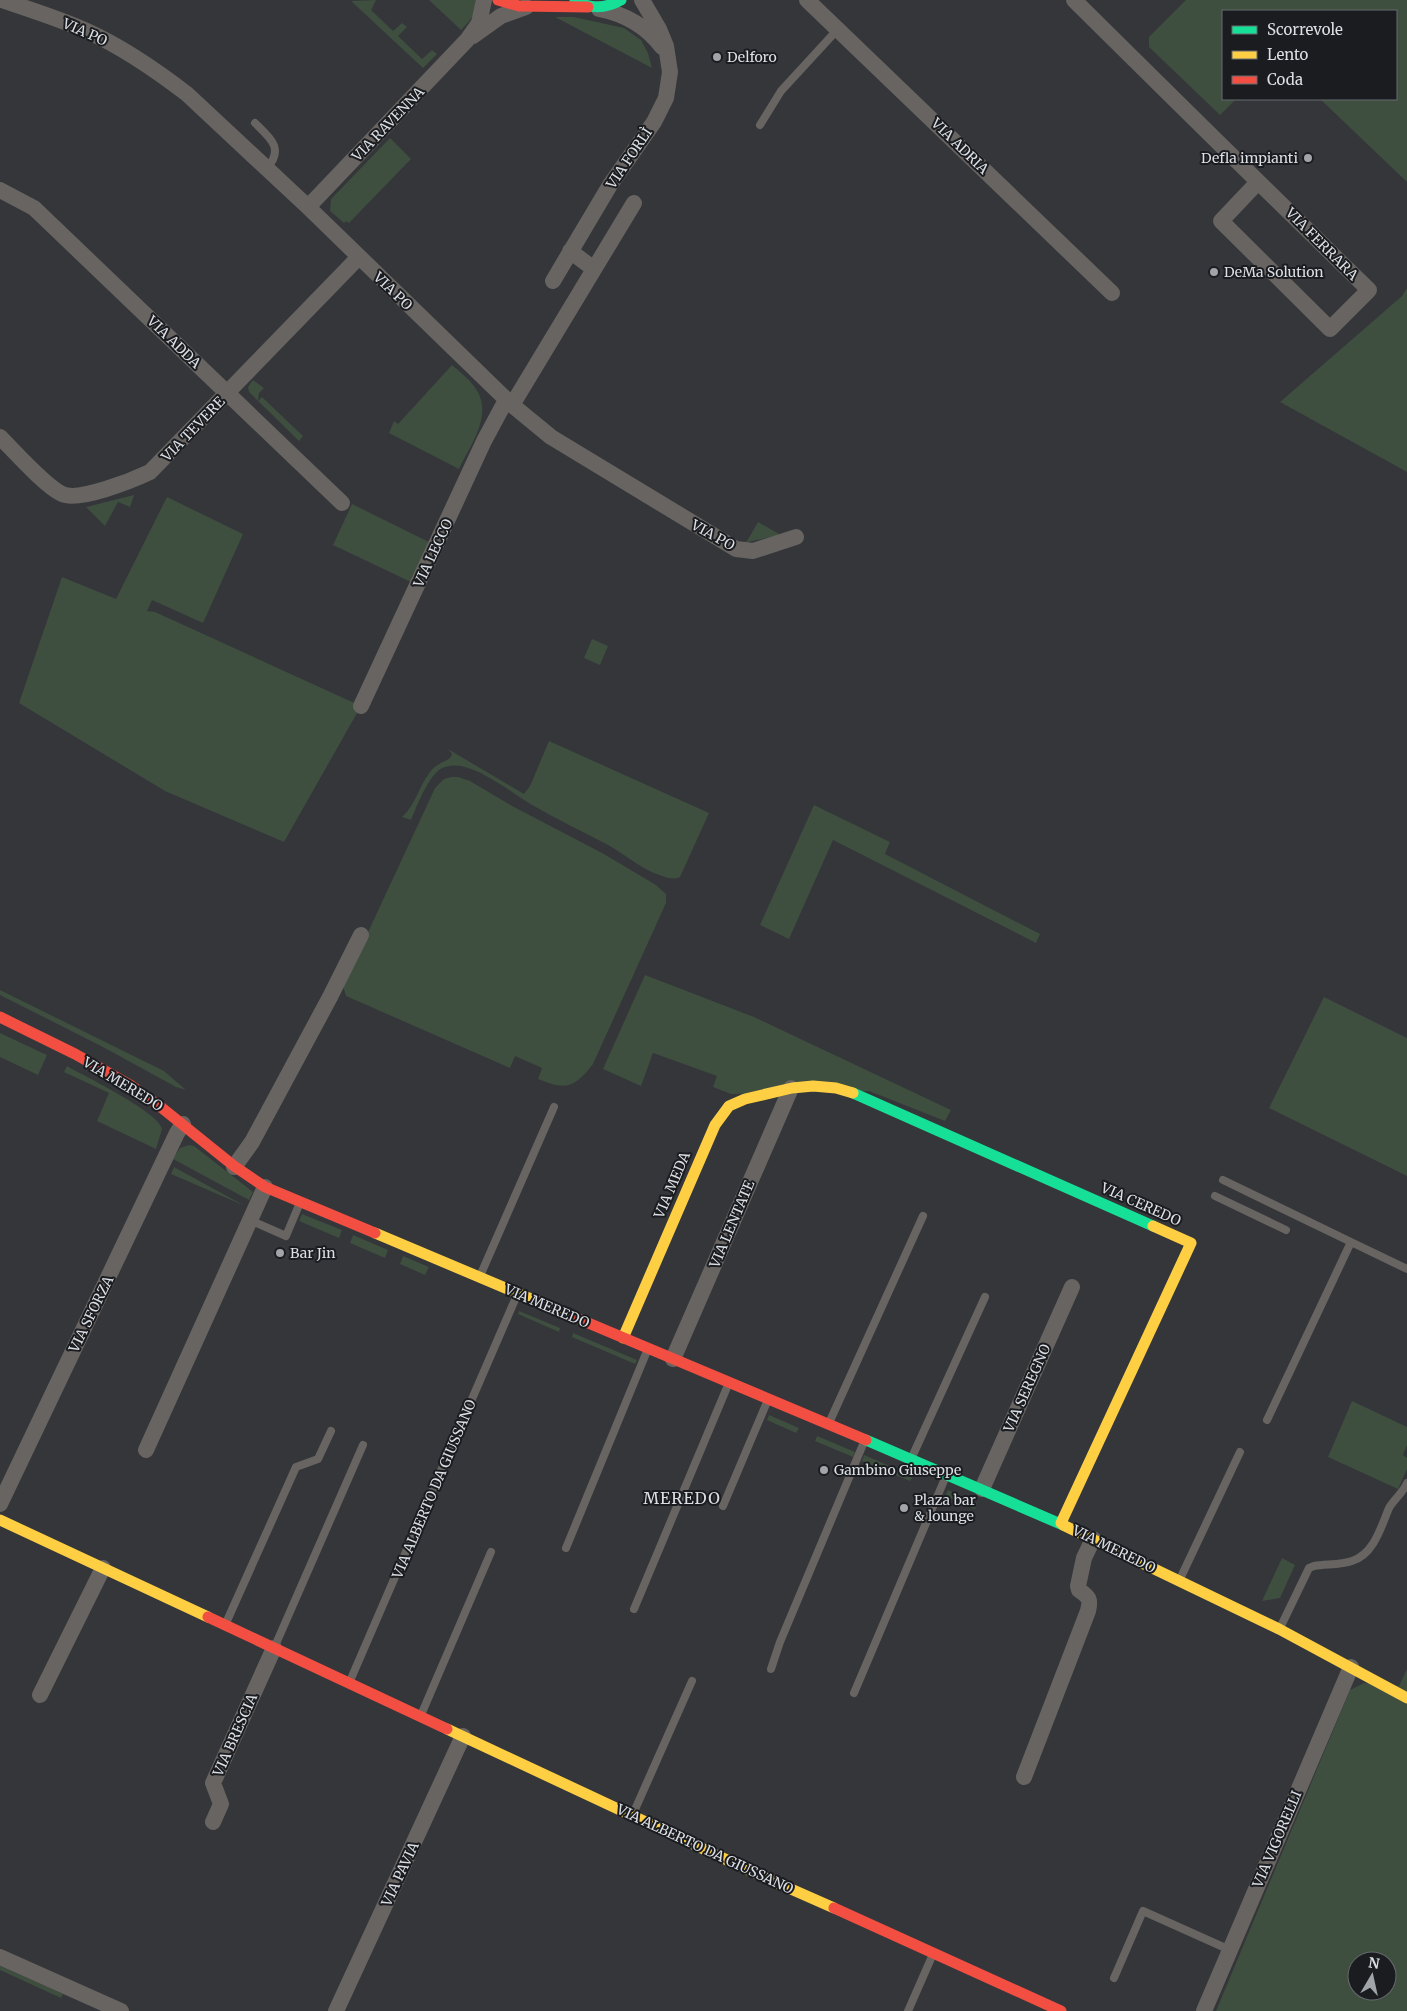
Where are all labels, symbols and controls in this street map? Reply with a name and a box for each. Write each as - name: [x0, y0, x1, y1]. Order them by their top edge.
- legend: [1222, 10, 1397, 100]
- street label: VIA PO: [59, 14, 110, 50]
- text: Scorrevole: [1267, 20, 1343, 39]
- text: Lento: [1267, 45, 1309, 64]
- place label: Delforo: [727, 48, 777, 66]
- marker: Delforo: [711, 51, 723, 63]
- text: Coda: [1267, 70, 1303, 89]
- street label: VIA RAVENNA: [347, 83, 428, 166]
- street label: VIA ADRIA: [927, 114, 993, 178]
- street label: VIA FORLÌ: [601, 124, 656, 193]
- place label: Defla impianti: [1201, 149, 1298, 167]
- marker: Defla impianti: [1302, 152, 1314, 164]
- street label: VIA FERRARA: [1281, 203, 1362, 284]
- place label: DeMa Solution: [1224, 263, 1324, 281]
- marker: DeMa Solution: [1208, 266, 1220, 278]
- street label: VIA PO: [369, 267, 416, 314]
- street label: VIA ADDA: [143, 311, 205, 372]
- street label: VIA TEVERE: [157, 393, 229, 466]
- street label: VIA PO: [687, 515, 738, 554]
- street label: VIA LECCO: [409, 516, 457, 591]
- street label: VIA MEREDO: [79, 1052, 166, 1115]
- street label: VIA MEDA: [650, 1149, 694, 1222]
- street label: VIA LENTATE: [705, 1177, 759, 1271]
- street label: VIA CEREDO: [1097, 1178, 1184, 1230]
- place label: Bar Jin: [290, 1244, 336, 1262]
- marker: Bar Jin: [274, 1247, 286, 1259]
- street label: VIA SFORZA: [64, 1273, 117, 1356]
- street label: VIA MEREDO: [501, 1280, 592, 1332]
- street label: VIA SEREGNO: [999, 1341, 1054, 1436]
- street label: VIA ALBERTO DA GIUSSANO: [388, 1397, 480, 1582]
- place label: Gambino Giuseppe: [834, 1461, 961, 1479]
- marker: Gambino Giuseppe: [818, 1464, 830, 1476]
- district label: MEREDO: [643, 1488, 721, 1508]
- place label: Plaza bar & lounge: [914, 1491, 976, 1525]
- marker: Plaza bar & lounge: [898, 1502, 910, 1514]
- street label: VIA MEREDO: [1068, 1521, 1159, 1577]
- street label: VIA BRESCIA: [208, 1691, 261, 1780]
- street label: VIA VIGORELLI: [1248, 1788, 1306, 1891]
- street label: VIA ALBERTO DA GIUSSANO: [613, 1800, 796, 1898]
- street label: VIA PAVIA: [377, 1839, 423, 1910]
- north arrow: [1347, 1951, 1397, 2001]
- text: N: [1367, 1953, 1381, 1973]

